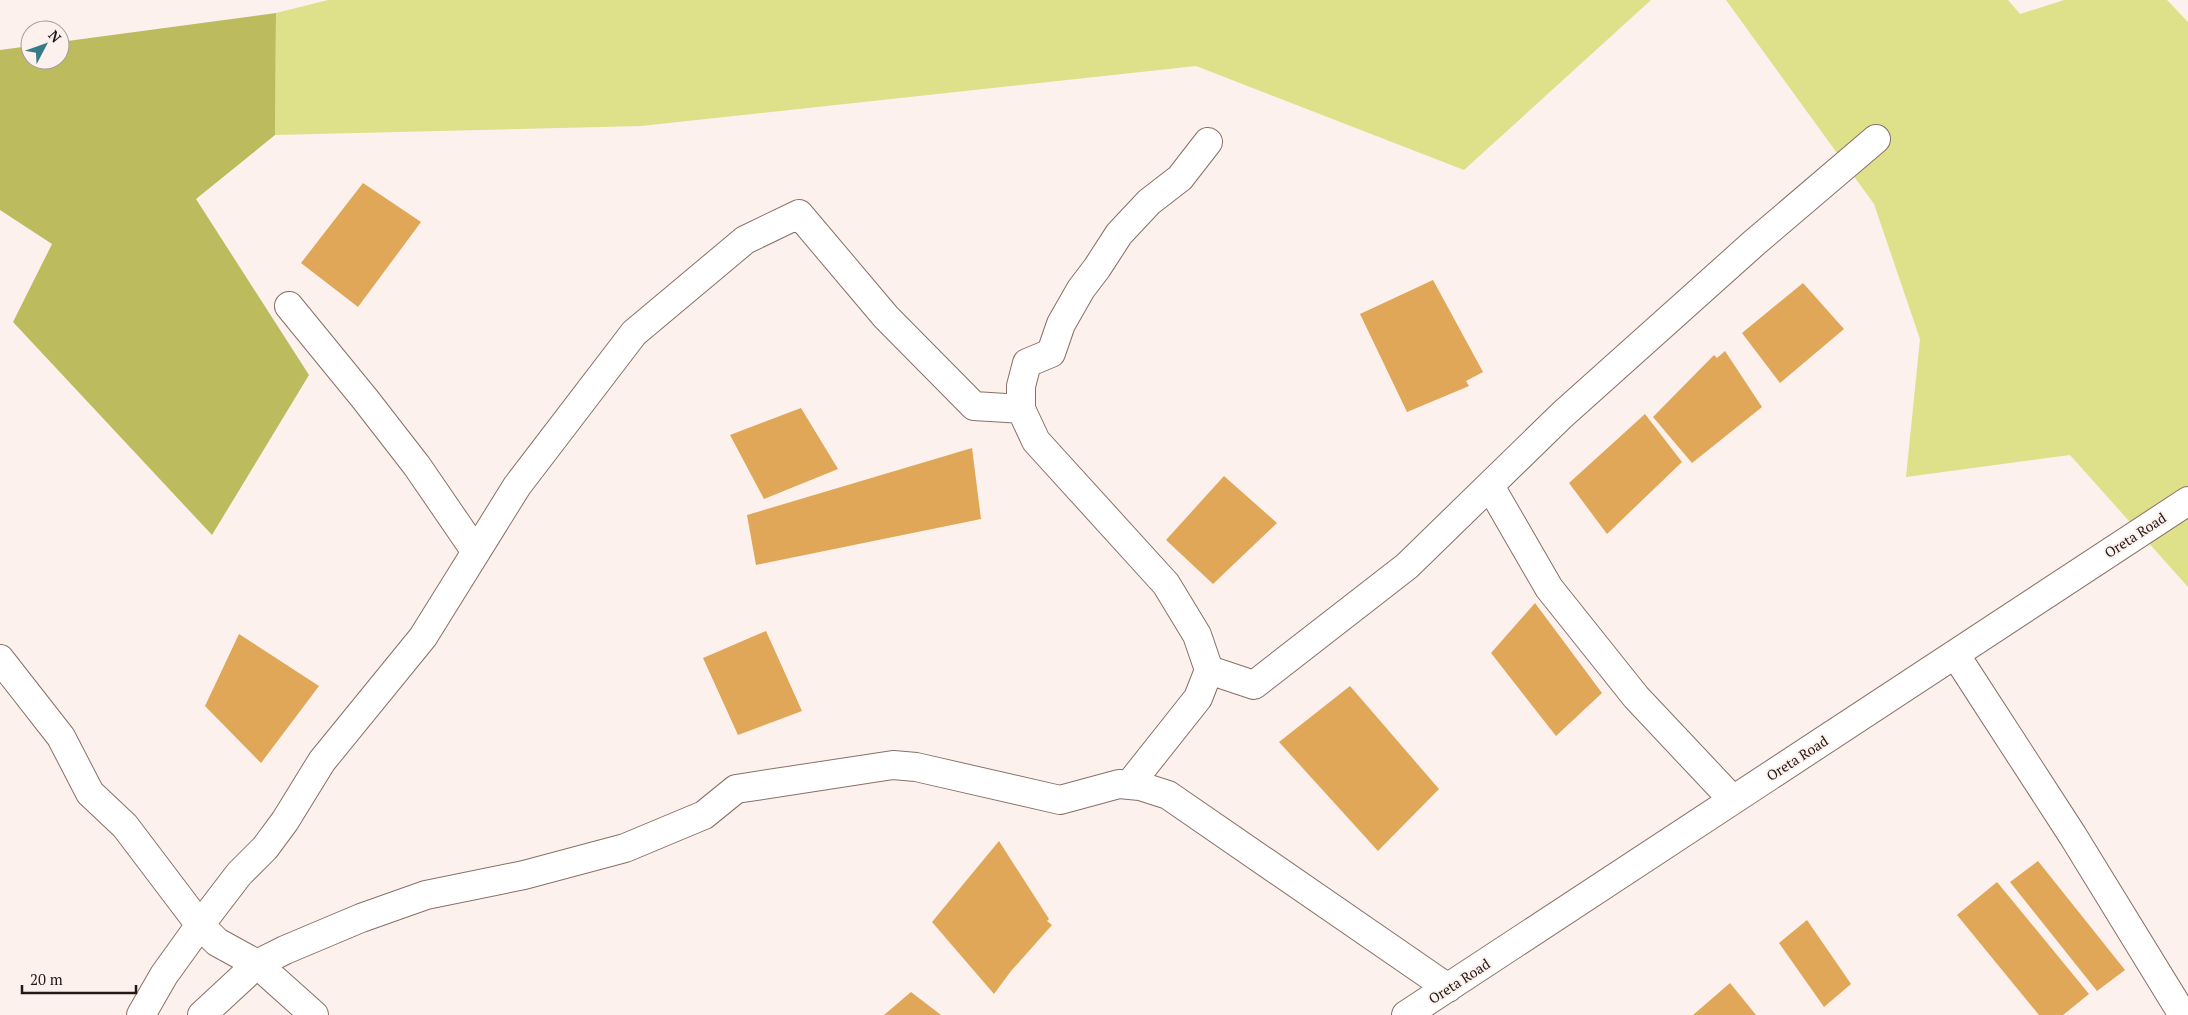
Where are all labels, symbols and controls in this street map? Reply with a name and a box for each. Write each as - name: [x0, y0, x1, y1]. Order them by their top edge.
- north arrow: [20, 20, 70, 70]
- text: N: [45, 26, 66, 47]
- street label: Oreta Road: [2101, 508, 2170, 562]
- street label: Oreta Road: [1763, 731, 1832, 785]
- street label: Oreta Road: [1425, 954, 1494, 1008]
- scale bar: [22, 962, 136, 994]
- text: 20 m: [30, 969, 63, 989]

